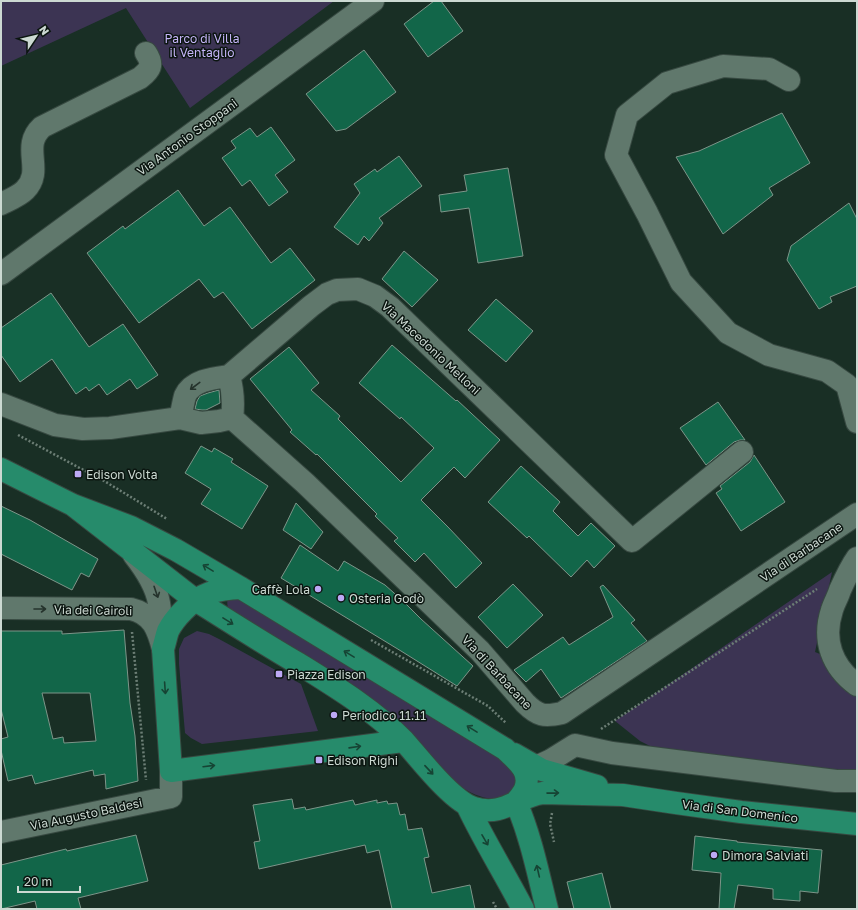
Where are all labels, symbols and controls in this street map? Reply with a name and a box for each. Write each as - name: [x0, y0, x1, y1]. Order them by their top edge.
- north arrow: [16, 16, 56, 56]
- text: N: [37, 23, 52, 37]
- park label: Parco di Villa il Ventaglio: [164, 31, 240, 60]
- street label: Via Antonio Stoppani: [134, 95, 240, 179]
- street label: Via Macedonio Melloni: [378, 298, 484, 398]
- one-way arrow: [190, 382, 201, 390]
- place label: Edison Volta: [86, 467, 157, 482]
- marker: Edison Volta: [73, 469, 83, 479]
- street label: Via di Barbacane: [757, 519, 845, 585]
- one-way arrow: [202, 564, 214, 572]
- place label: Caffè Lola: [252, 582, 310, 597]
- marker: Caffè Lola: [313, 584, 323, 594]
- one-way arrow: [153, 586, 160, 599]
- place label: Osteria Godò: [349, 591, 424, 606]
- marker: Osteria Godò: [336, 593, 346, 603]
- street label: Via dei Cairoli: [54, 602, 132, 618]
- one-way arrow: [33, 605, 46, 613]
- one-way arrow: [222, 617, 234, 625]
- street label: Via di Barbacane: [459, 632, 535, 712]
- one-way arrow: [344, 650, 355, 658]
- place label: Piazza Edison: [287, 667, 366, 682]
- marker: Piazza Edison: [274, 669, 284, 679]
- one-way arrow: [162, 681, 169, 694]
- place label: Periodico 11.11: [342, 708, 426, 723]
- marker: Periodico 11.11: [329, 710, 339, 720]
- one-way arrow: [466, 724, 478, 732]
- one-way arrow: [349, 743, 362, 751]
- place label: Edison Righi: [327, 753, 398, 768]
- marker: Edison Righi: [314, 755, 324, 765]
- one-way arrow: [202, 762, 215, 770]
- one-way arrow: [424, 764, 433, 774]
- one-way arrow: [546, 789, 559, 797]
- street label: Via Augusto Baldesi: [28, 795, 144, 833]
- street label: Via di San Domenico: [681, 796, 799, 826]
- one-way arrow: [481, 834, 489, 846]
- place label: Dimora Salviati: [722, 848, 808, 863]
- marker: Dimora Salviati: [709, 850, 719, 860]
- one-way arrow: [533, 865, 541, 878]
- scale bar: [18, 868, 80, 894]
- text: 20 m: [24, 874, 52, 889]

